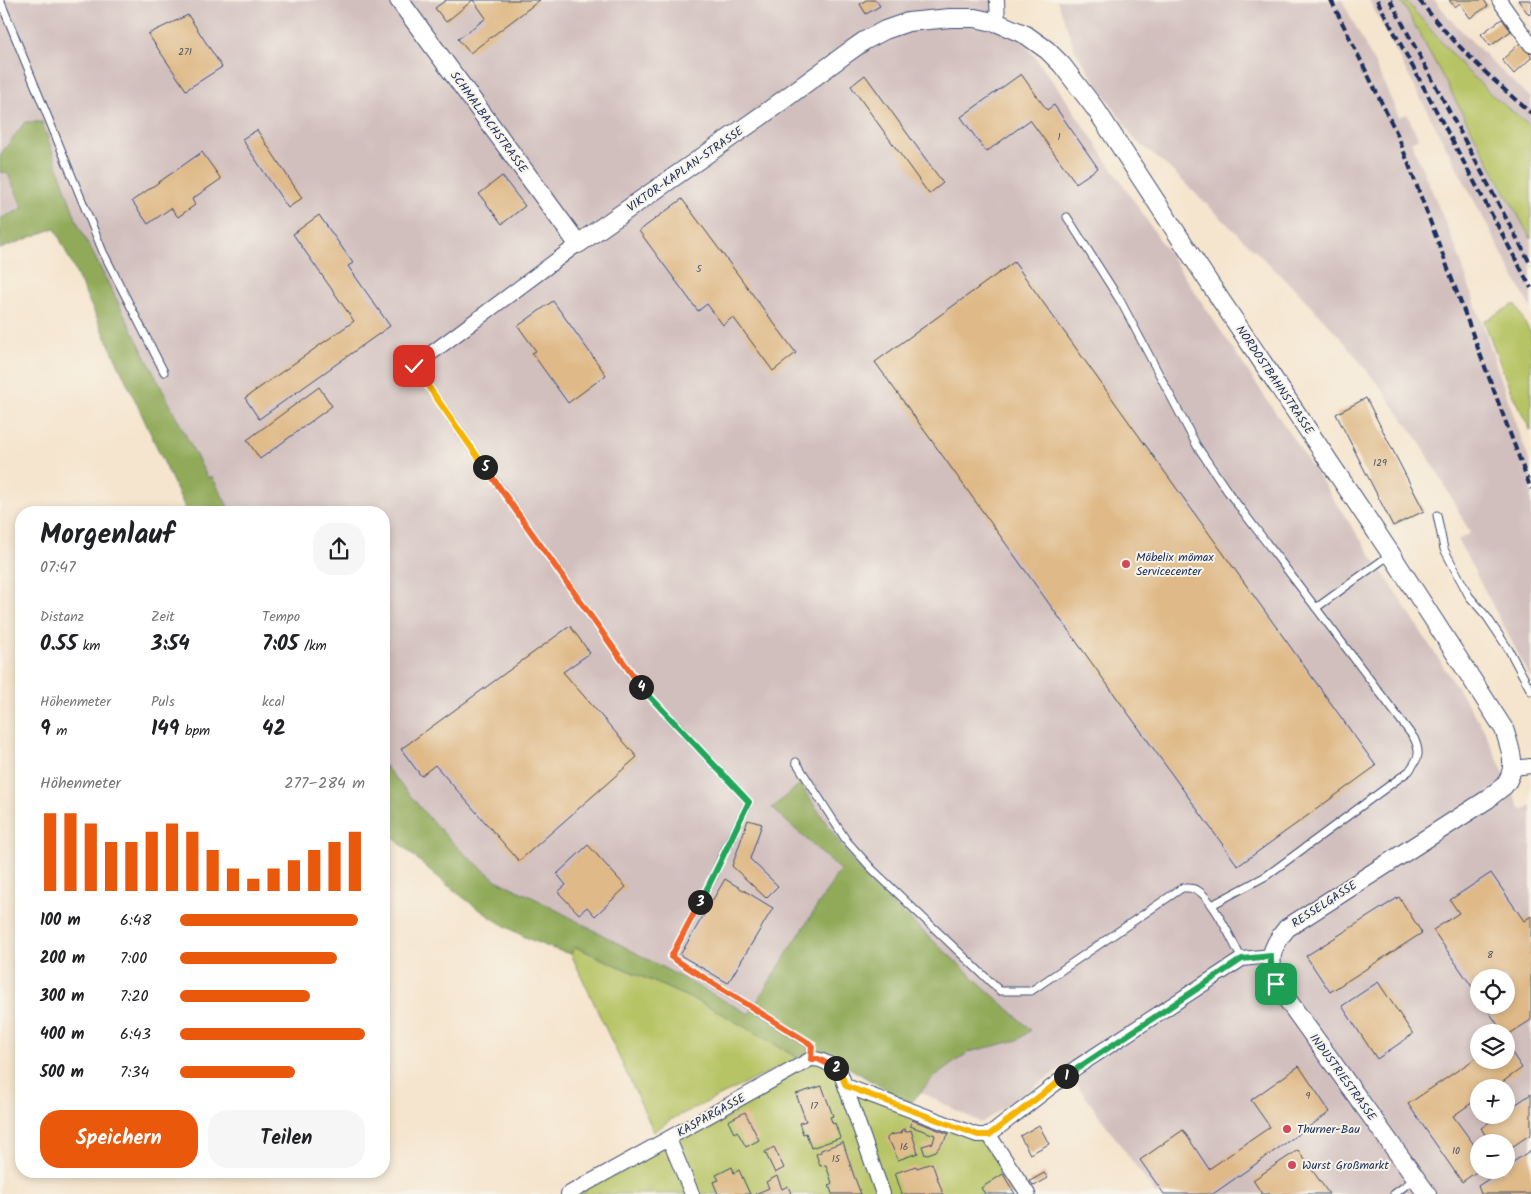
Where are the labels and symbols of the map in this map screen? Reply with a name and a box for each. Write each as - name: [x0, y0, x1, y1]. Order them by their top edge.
- house number: 271: [178, 44, 192, 60]
- street label: SCHMALBACHSTRASSE: [445, 67, 533, 178]
- street label: VIKTOR-KAPLAN-STRASSE: [623, 121, 748, 217]
- house number: 1: [1057, 129, 1061, 145]
- house number: 5: [696, 261, 702, 277]
- street label: NORDOSTBAHNSTRASSE: [1231, 322, 1319, 440]
- pin: [393, 345, 435, 387]
- pin: 5: [472, 454, 498, 480]
- house number: 129: [1373, 455, 1387, 471]
- place label: Möbelix mömax Servicecenter: [1136, 548, 1214, 581]
- marker: Möbelix mömax Servicecenter: [1120, 558, 1132, 570]
- pin: 4: [628, 674, 654, 700]
- street label: RESSELGASSE: [1288, 876, 1362, 933]
- pin: 3: [688, 890, 712, 914]
- house number: 8: [1487, 947, 1494, 963]
- pin: [1255, 963, 1297, 1005]
- street label: INDUSTRIESTRASSE: [1304, 1030, 1381, 1126]
- pin: 2: [824, 1056, 848, 1080]
- pin: 1: [1054, 1064, 1078, 1088]
- street label: KASPARGASSE: [673, 1088, 750, 1142]
- house number: 9: [1306, 1088, 1311, 1104]
- house number: 17: [810, 1098, 818, 1114]
- place label: Thurner-Bau: [1297, 1120, 1360, 1139]
- marker: Thurner-Bau: [1281, 1123, 1293, 1135]
- house number: 16: [900, 1139, 908, 1155]
- house number: 10: [1452, 1143, 1460, 1159]
- house number: 15: [832, 1151, 841, 1167]
- place label: Wurst Großmarkt: [1302, 1156, 1389, 1175]
- marker: Wurst Großmarkt: [1286, 1159, 1298, 1171]

